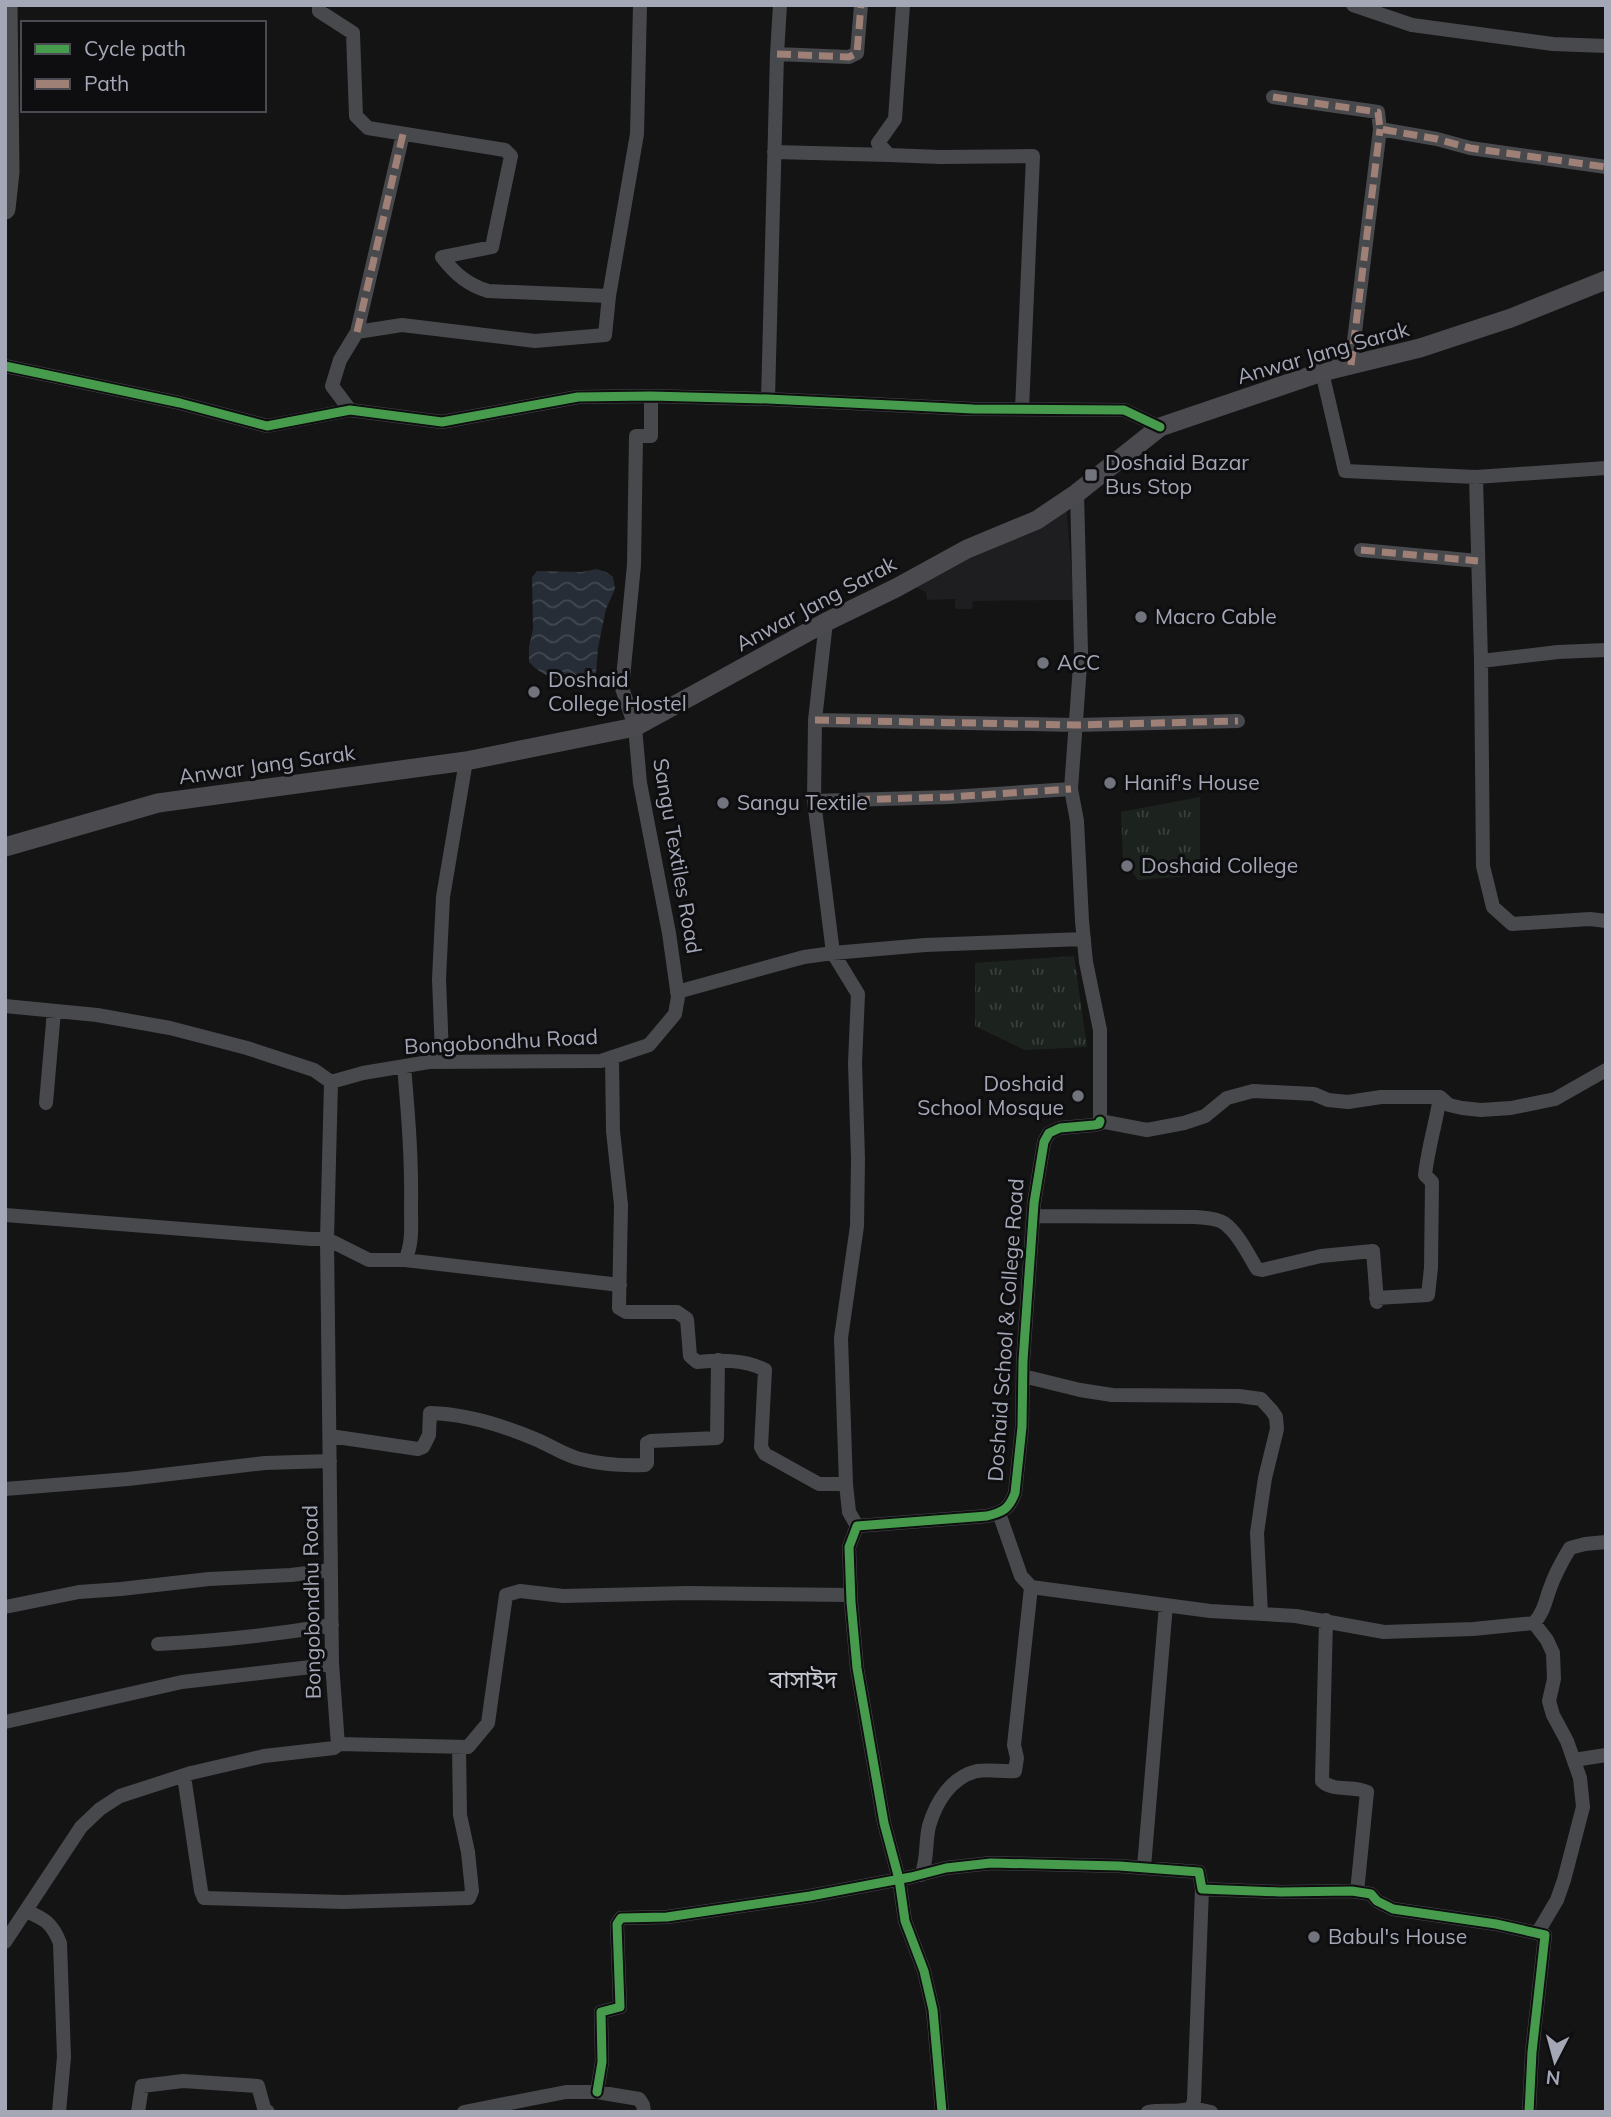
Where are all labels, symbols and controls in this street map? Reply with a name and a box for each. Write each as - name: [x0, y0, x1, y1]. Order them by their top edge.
- legend: [21, 21, 266, 112]
- text: Cycle path: [84, 35, 186, 61]
- text: Path: [84, 70, 129, 96]
- street label: Anwar Jang Sarak: [1234, 315, 1412, 389]
- place label: Doshaid Bazar Bus Stop: [1105, 449, 1249, 499]
- marker: Doshaid Bazar Bus Stop: [1083, 467, 1099, 483]
- street label: Anwar Jang Sarak: [731, 550, 900, 656]
- place label: Macro Cable: [1155, 603, 1277, 629]
- marker: Macro Cable: [1133, 609, 1149, 625]
- place label: ACC: [1057, 649, 1100, 675]
- marker: ACC: [1035, 655, 1051, 671]
- place label: Doshaid College Hostel: [548, 666, 687, 716]
- marker: Doshaid College Hostel: [526, 684, 542, 700]
- street label: Anwar Jang Sarak: [177, 739, 357, 789]
- street label: Sangu Textiles Road: [648, 756, 708, 956]
- place label: Hanif's House: [1124, 769, 1260, 795]
- marker: Hanif's House: [1102, 775, 1118, 791]
- place label: Sangu Textile: [737, 789, 868, 815]
- marker: Sangu Textile: [715, 795, 731, 811]
- place label: Doshaid College: [1141, 852, 1298, 878]
- marker: Doshaid College: [1119, 858, 1135, 874]
- street label: Bongobondhu Road: [403, 1023, 599, 1059]
- place label: Doshaid School Mosque: [917, 1070, 1064, 1120]
- marker: Doshaid School Mosque: [1070, 1088, 1086, 1104]
- street label: Doshaid School & College Road: [981, 1177, 1029, 1482]
- street label: Bongobondhu Road: [296, 1505, 326, 1699]
- district label: বাসাইদ: [768, 1664, 838, 1694]
- place label: Babul's House: [1328, 1923, 1467, 1949]
- marker: Babul's House: [1306, 1929, 1322, 1945]
- north arrow: [1520, 2026, 1590, 2096]
- text: N: [1545, 2065, 1562, 2091]

